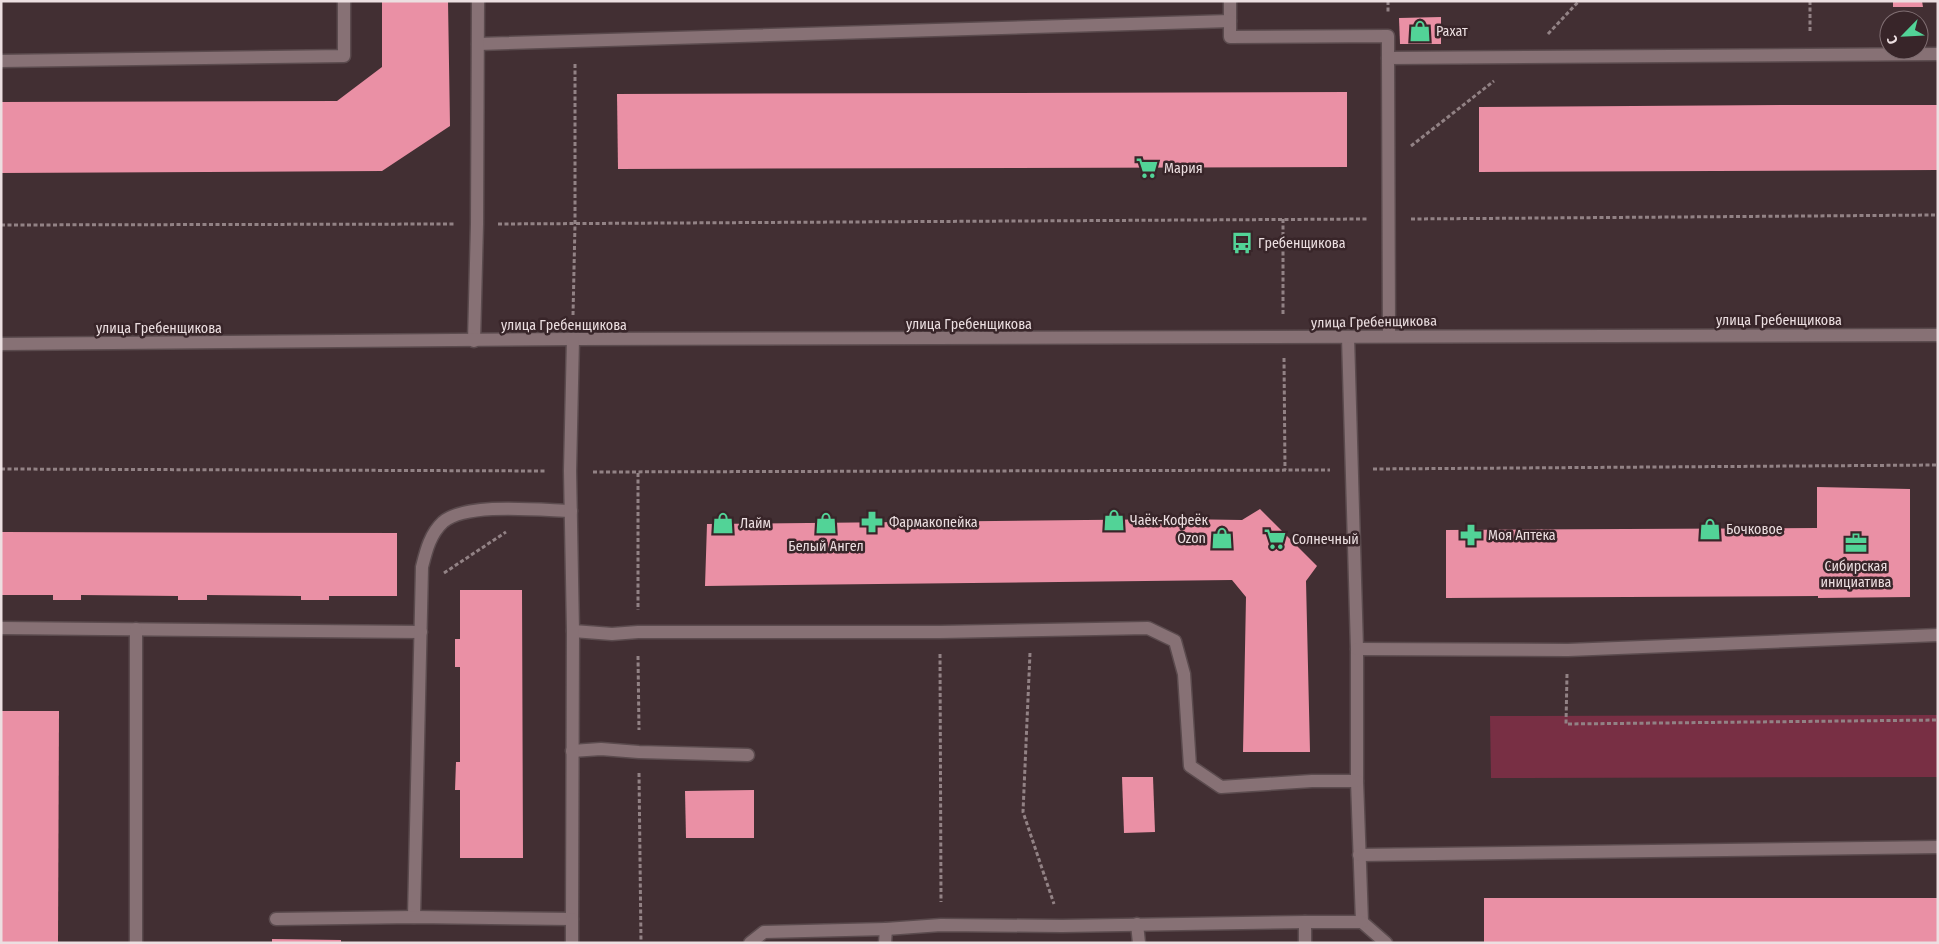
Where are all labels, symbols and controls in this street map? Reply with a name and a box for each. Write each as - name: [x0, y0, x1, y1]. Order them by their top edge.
- north arrow: [1879, 10, 1929, 60]
- shop icon: Рахат: [1407, 18, 1433, 44]
- place label: Рахат: [1436, 23, 1468, 40]
- text: С: [1883, 33, 1902, 47]
- supermarket icon: Мария: [1134, 155, 1160, 181]
- place label: Мария: [1164, 160, 1203, 177]
- bus stop icon: Гребенщикова: [1229, 230, 1255, 256]
- place label: Гребенщикова: [1258, 235, 1346, 252]
- street label: улица Гребенщикова: [1311, 312, 1437, 332]
- street label: улица Гребенщикова: [1716, 312, 1842, 329]
- street label: улица Гребенщикова: [906, 316, 1032, 333]
- street label: улица Гребенщикова: [501, 317, 627, 334]
- street label: улица Гребенщикова: [96, 320, 222, 337]
- shop icon: Чаёк-Кофеёк: [1101, 507, 1127, 533]
- pharmacy icon: Фармакопейка: [859, 509, 885, 535]
- shop icon: Лайм: [710, 510, 736, 536]
- shop icon: Белый Ангел: [813, 510, 839, 536]
- place label: Чаёк-Кофеёк: [1130, 512, 1208, 529]
- place label: Фармакопейка: [889, 514, 978, 531]
- place label: Лайм: [740, 515, 771, 532]
- shop icon: Бочковое: [1697, 516, 1723, 542]
- place label: Бочковое: [1726, 521, 1783, 538]
- pharmacy icon: Моя Аптека: [1458, 522, 1484, 548]
- shop icon: Ozon: [1209, 525, 1235, 551]
- supermarket icon: Солнечный: [1262, 526, 1288, 552]
- place label: Моя Аптека: [1488, 527, 1556, 544]
- place label: Ozon: [1177, 530, 1206, 547]
- office icon: Сибирская инициатива: [1843, 530, 1869, 556]
- place label: Солнечный: [1292, 531, 1359, 548]
- place label: Белый Ангел: [788, 538, 864, 555]
- place label: Сибирская инициатива: [1821, 558, 1892, 591]

